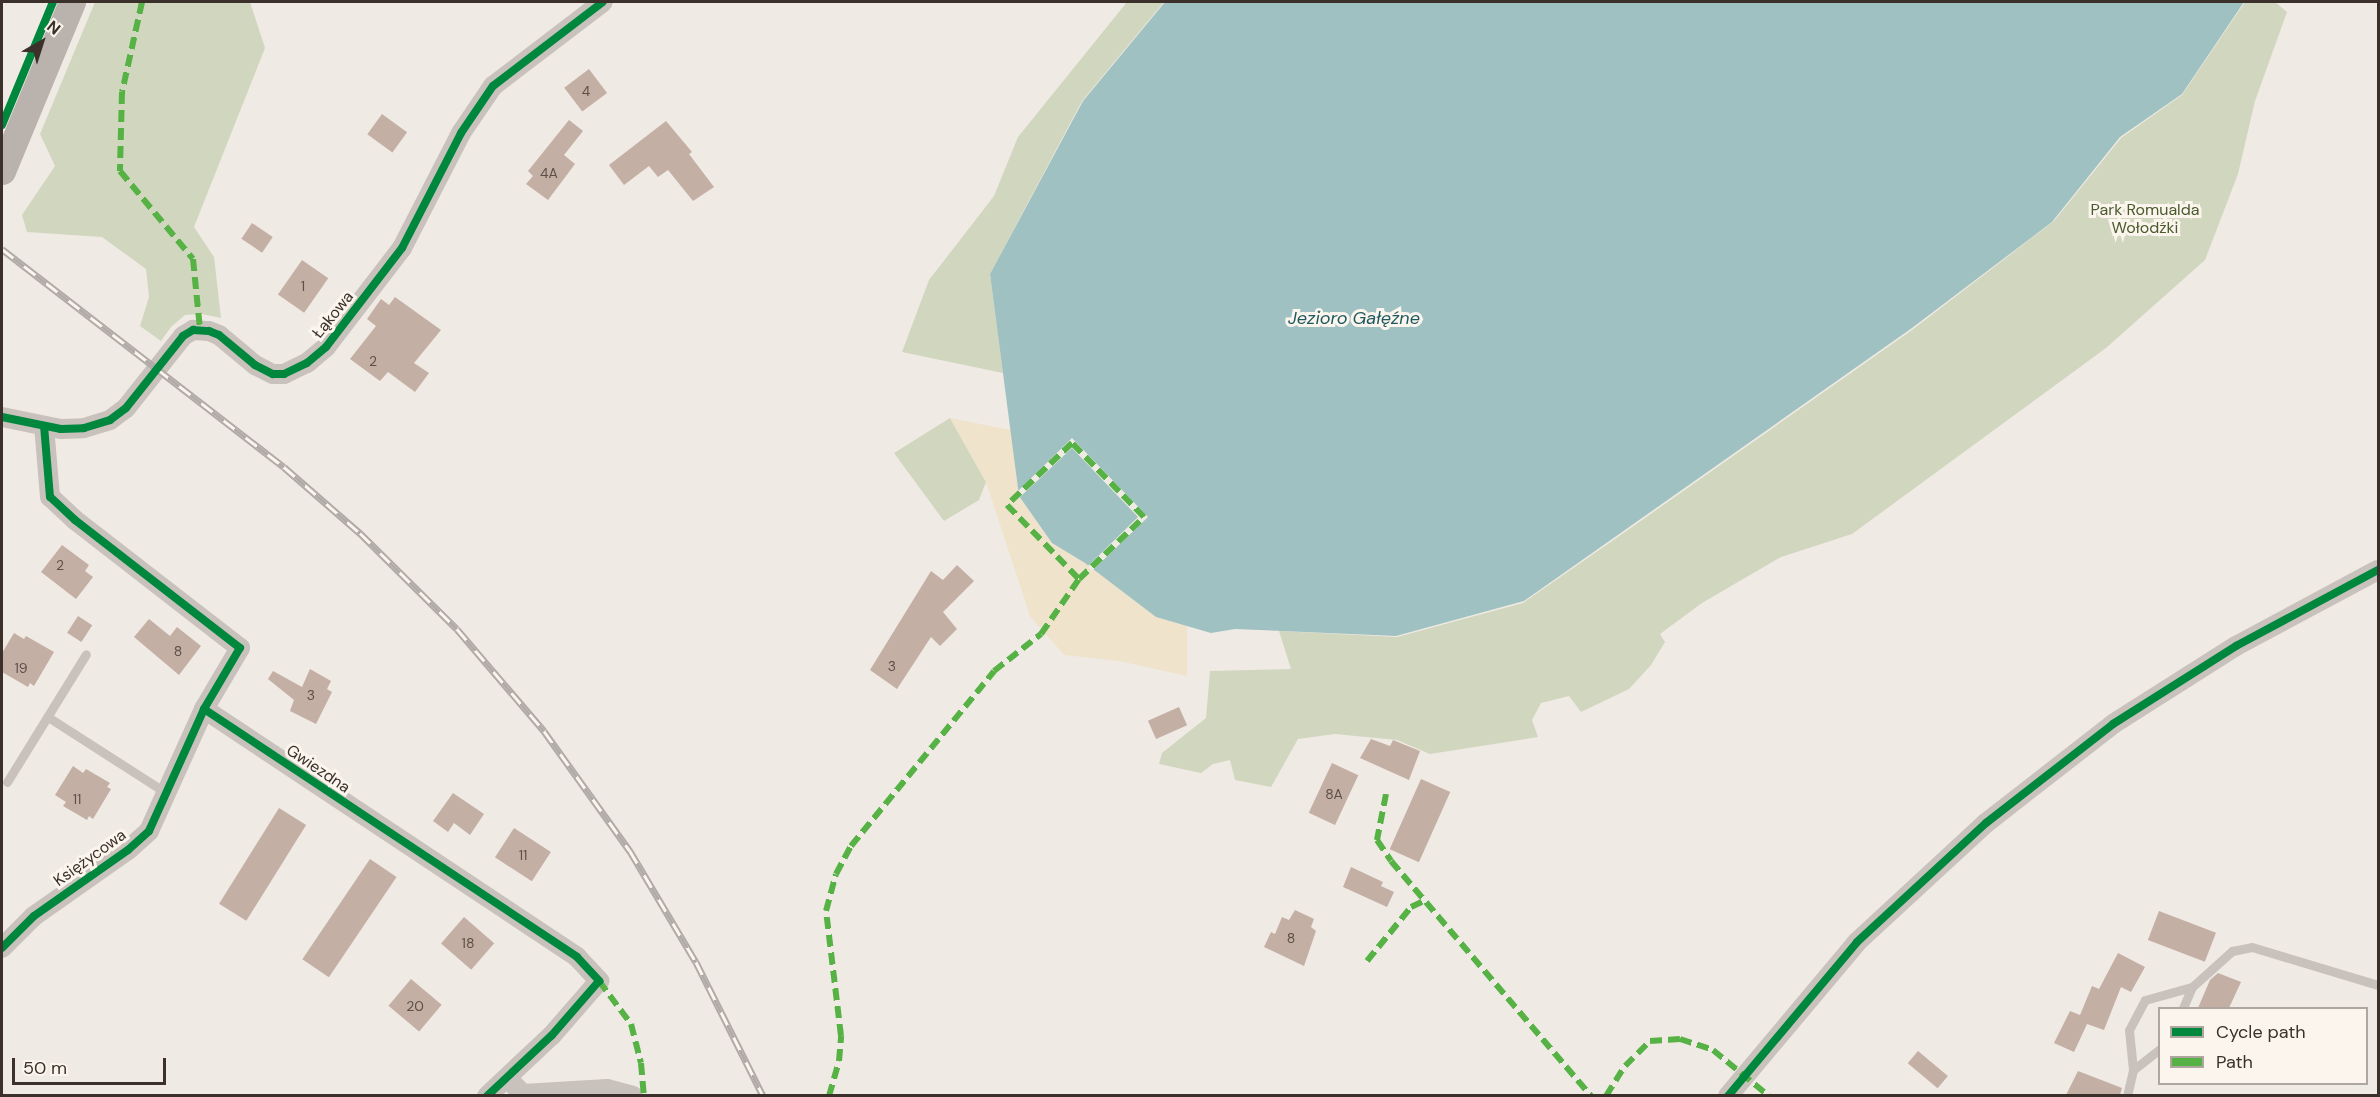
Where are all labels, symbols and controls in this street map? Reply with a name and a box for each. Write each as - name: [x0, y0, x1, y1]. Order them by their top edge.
- north arrow: [12, 12, 72, 72]
- text: N: [42, 16, 65, 39]
- house number: 4: [582, 83, 590, 99]
- house number: 4A: [540, 165, 558, 181]
- park label: Park Romualda Wołodźki: [2091, 200, 2199, 238]
- house number: 1: [301, 278, 305, 294]
- street label: Łąkowa: [308, 288, 358, 342]
- water label: Jezioro Gałęźne: [1288, 307, 1420, 329]
- house number: 2: [369, 353, 377, 369]
- house number: 2: [56, 557, 64, 573]
- house number: 8: [174, 643, 182, 659]
- house number: 3: [888, 658, 896, 674]
- house number: 19: [14, 660, 28, 676]
- house number: 3: [307, 687, 315, 703]
- street label: Gwiezdna: [283, 741, 353, 797]
- house number: 8A: [1325, 786, 1343, 802]
- house number: 11: [73, 791, 81, 807]
- street label: Księżycowa: [50, 825, 130, 891]
- house number: 11: [519, 847, 527, 863]
- house number: 8: [1287, 930, 1295, 946]
- house number: 18: [462, 935, 474, 951]
- house number: 20: [406, 998, 424, 1014]
- legend: [2158, 1007, 2368, 1085]
- text: Cycle path: [2216, 1020, 2306, 1044]
- scale bar: [15, 1046, 170, 1084]
- text: Path: [2216, 1050, 2253, 1074]
- text: 50 m: [23, 1056, 67, 1080]

